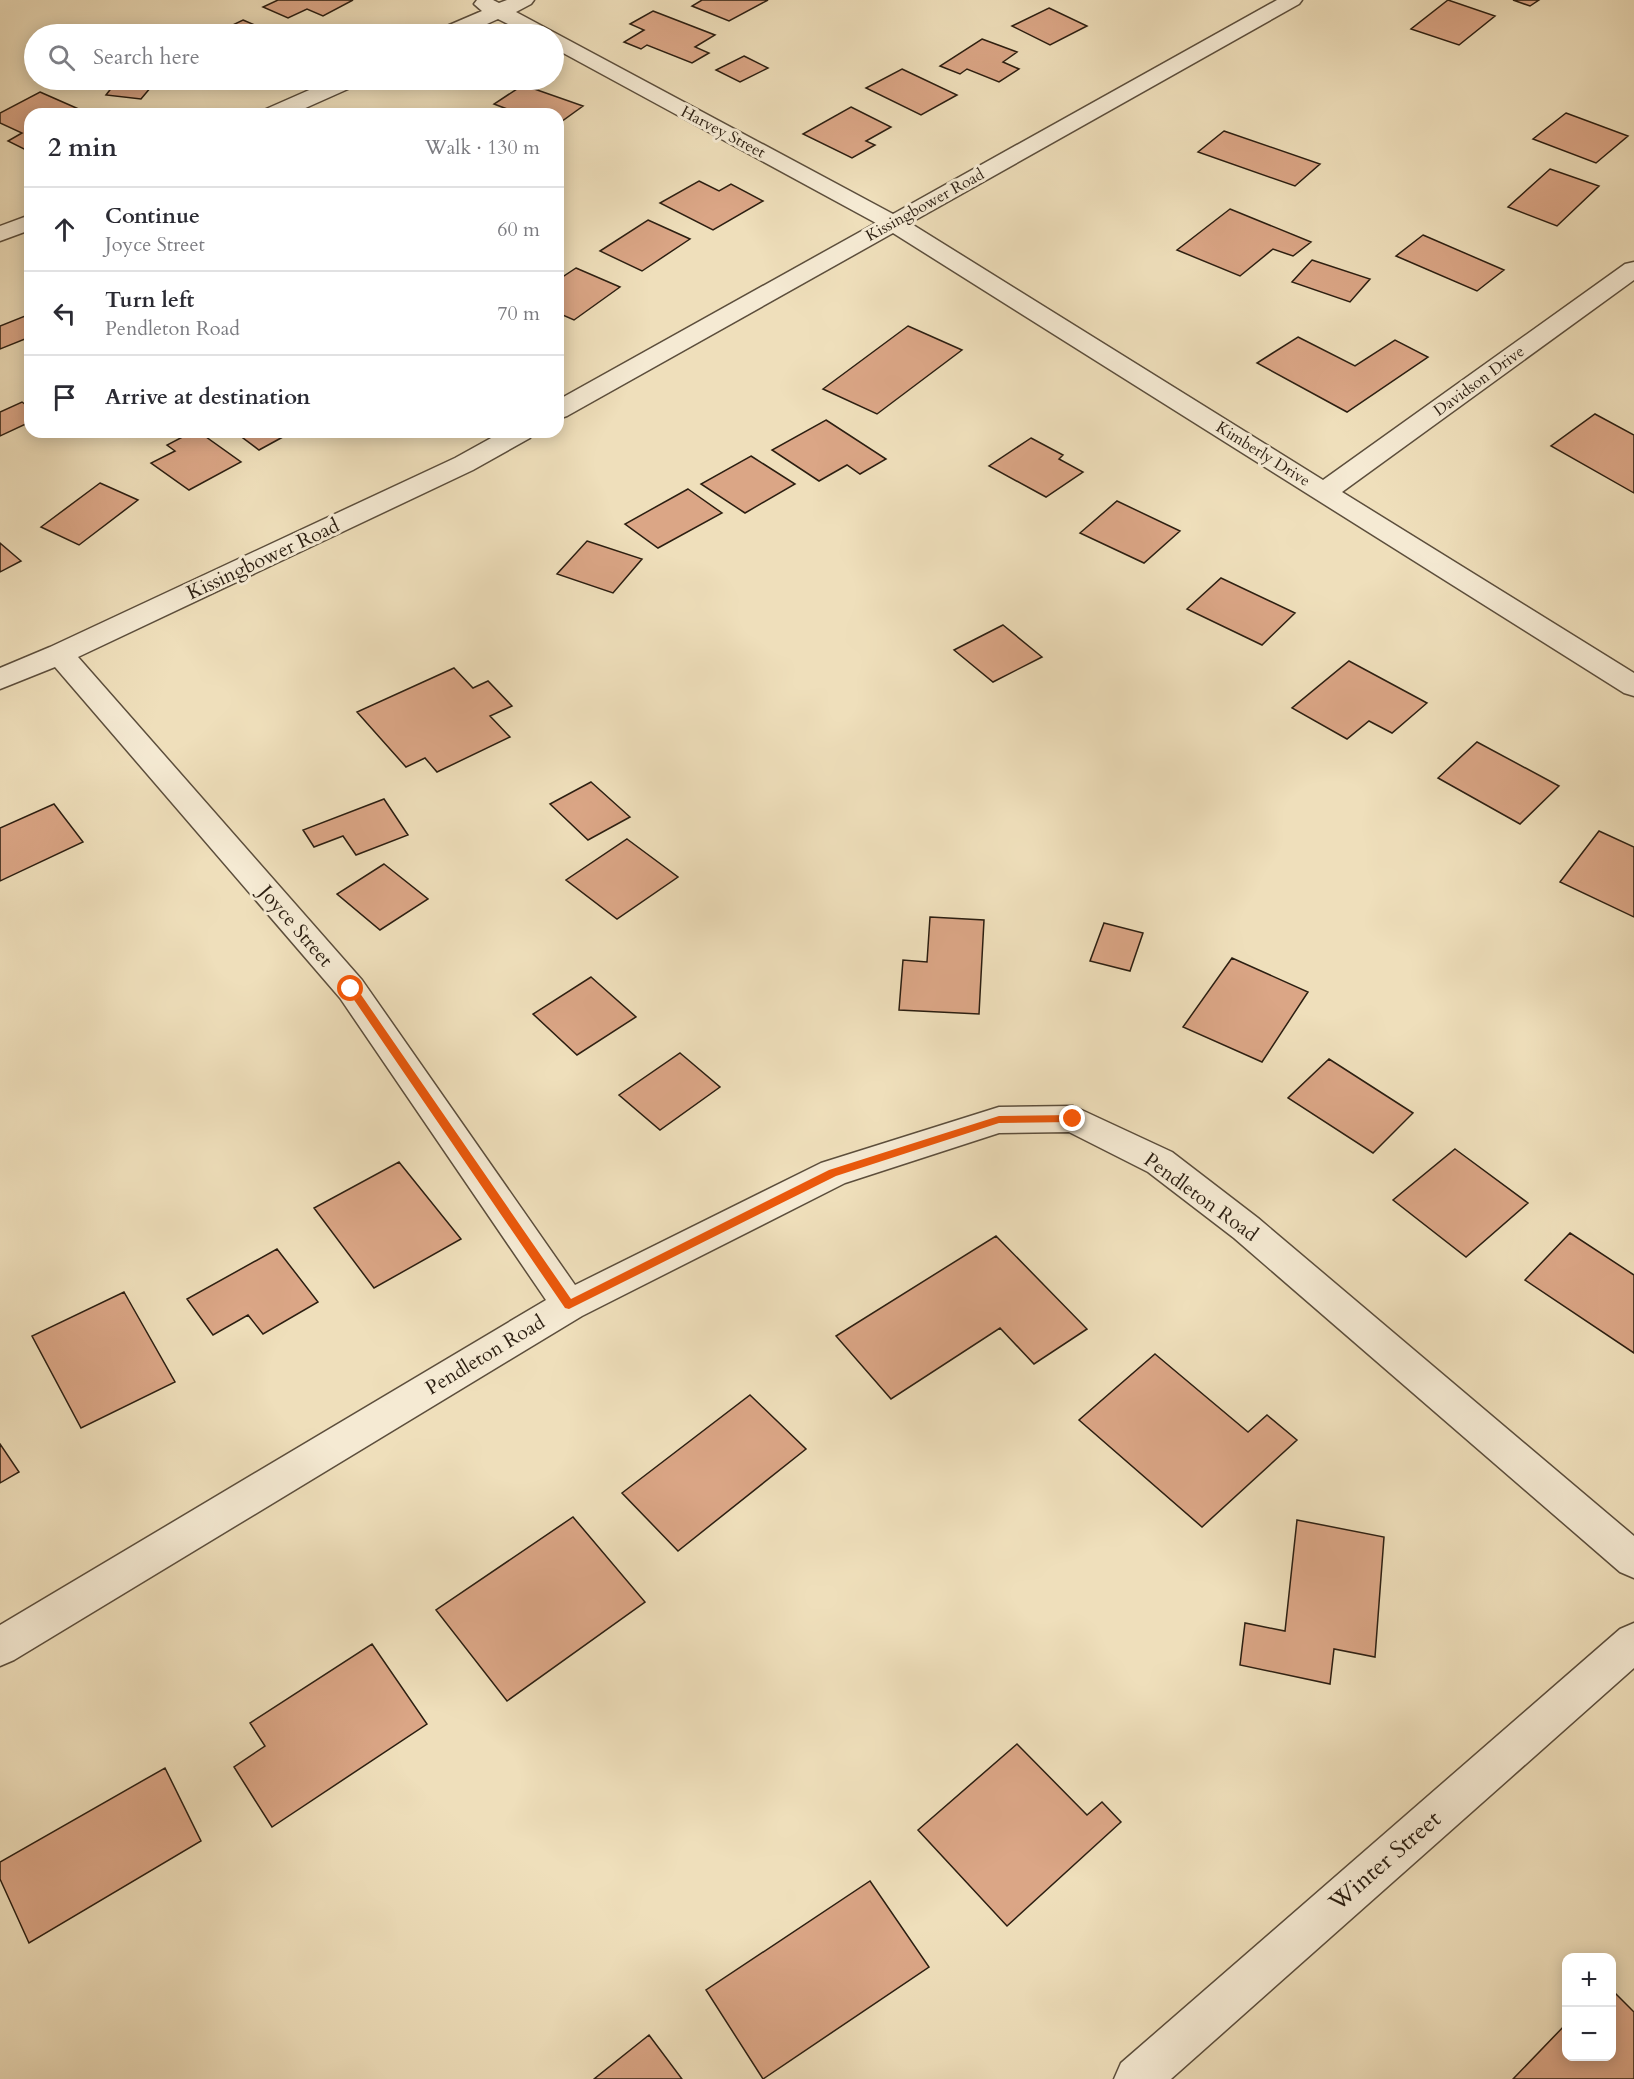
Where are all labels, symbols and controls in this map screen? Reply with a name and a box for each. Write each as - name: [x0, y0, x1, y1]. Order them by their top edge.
- search box: [24, 24, 564, 90]
- icon: search: [45, 41, 78, 74]
- text: Search here: [93, 42, 200, 72]
- street label: Harvey Street: [677, 101, 769, 163]
- text: 2 min: [48, 130, 117, 165]
- text: Walk · 130 m: [425, 134, 540, 161]
- street label: Kissingbower Road: [862, 163, 989, 247]
- text: Continue: [105, 201, 200, 231]
- icon: ahead: [48, 213, 81, 246]
- text: 60 m: [497, 216, 540, 243]
- text: Joyce Street: [105, 231, 205, 258]
- text: Turn left: [105, 285, 194, 315]
- icon: left: [48, 297, 81, 330]
- text: 70 m: [497, 300, 540, 327]
- text: Pendleton Road: [105, 315, 240, 342]
- street label: Davidson Drive: [1429, 341, 1529, 421]
- icon: arrive: [48, 381, 81, 414]
- text: Arrive at destination: [105, 382, 310, 412]
- street label: Kimberly Drive: [1212, 416, 1314, 492]
- street label: Kissingbower Road: [182, 512, 344, 606]
- street label: Joyce Street: [251, 877, 339, 973]
- route start: [337, 975, 363, 1001]
- route end: [1059, 1105, 1085, 1131]
- street label: Pendleton Road: [1138, 1146, 1264, 1248]
- street label: Pendleton Road: [420, 1309, 550, 1401]
- street label: Winter Street: [1321, 1803, 1448, 1919]
- map controls: [1562, 1953, 1616, 2061]
- button: +: [1562, 1953, 1616, 2007]
- button: −: [1562, 2007, 1616, 2061]

